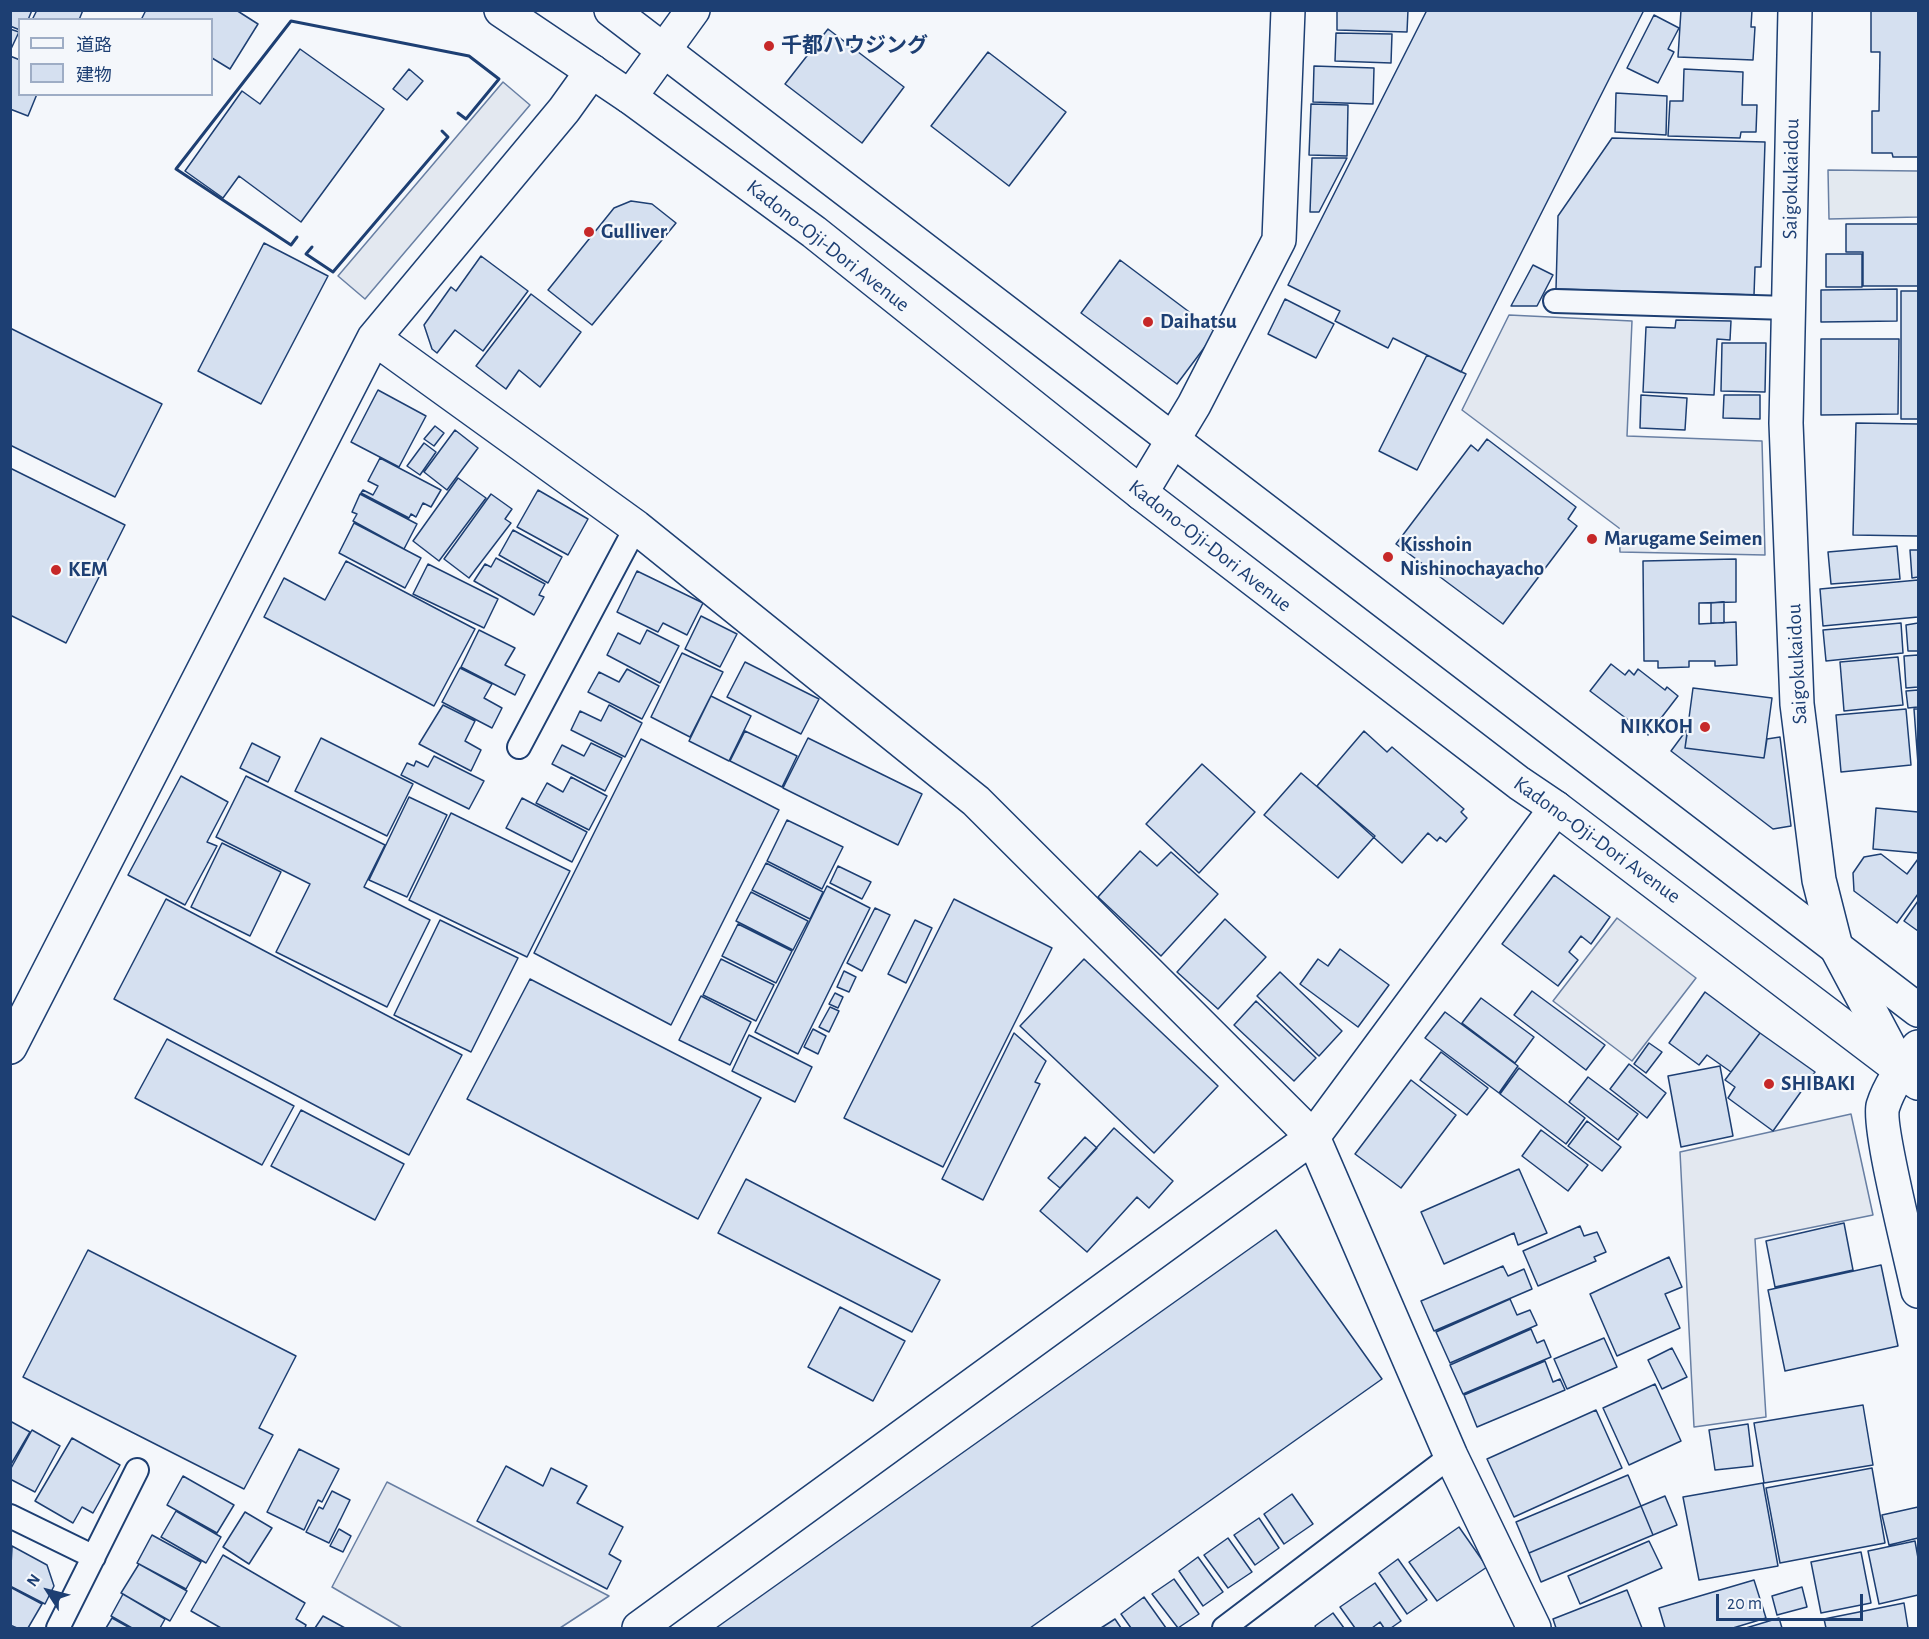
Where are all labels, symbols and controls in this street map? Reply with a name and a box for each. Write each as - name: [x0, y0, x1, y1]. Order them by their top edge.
- legend: [18, 18, 213, 96]
- place label: 千都ハウジング: [781, 33, 928, 59]
- text: 道路: [76, 37, 112, 55]
- marker: 千都ハウジング: [762, 39, 776, 53]
- text: 建物: [76, 67, 112, 85]
- street label: Saigokukaidou: [1777, 118, 1805, 240]
- street label: Kadono-Oji-Dori Avenue: [741, 174, 915, 318]
- place label: Gulliver: [601, 219, 667, 245]
- marker: Gulliver: [582, 225, 596, 239]
- place label: Daihatsu: [1160, 309, 1237, 335]
- marker: Daihatsu: [1141, 315, 1155, 329]
- street label: Kadono-Oji-Dori Avenue: [1123, 474, 1297, 618]
- place label: Marugame Seimen: [1604, 526, 1763, 552]
- place label: Kisshoin Nishinochayacho: [1400, 532, 1544, 582]
- marker: Marugame Seimen: [1585, 532, 1599, 546]
- marker: Kisshoin Nishinochayacho: [1381, 550, 1395, 564]
- place label: KEM: [68, 557, 108, 583]
- marker: KEM: [49, 563, 63, 577]
- street label: Saigokukaidou: [1781, 603, 1813, 725]
- place label: NIKKOH: [1620, 714, 1693, 740]
- marker: NIKKOH: [1698, 720, 1712, 734]
- street label: Kadono-Oji-Dori Avenue: [1509, 771, 1685, 909]
- place label: SHIBAKI: [1781, 1071, 1855, 1097]
- marker: SHIBAKI: [1762, 1077, 1776, 1091]
- north arrow: [18, 1561, 78, 1621]
- text: N: [24, 1571, 43, 1590]
- scale bar: [1719, 1582, 1866, 1620]
- text: 20 m: [1727, 1595, 1762, 1613]

